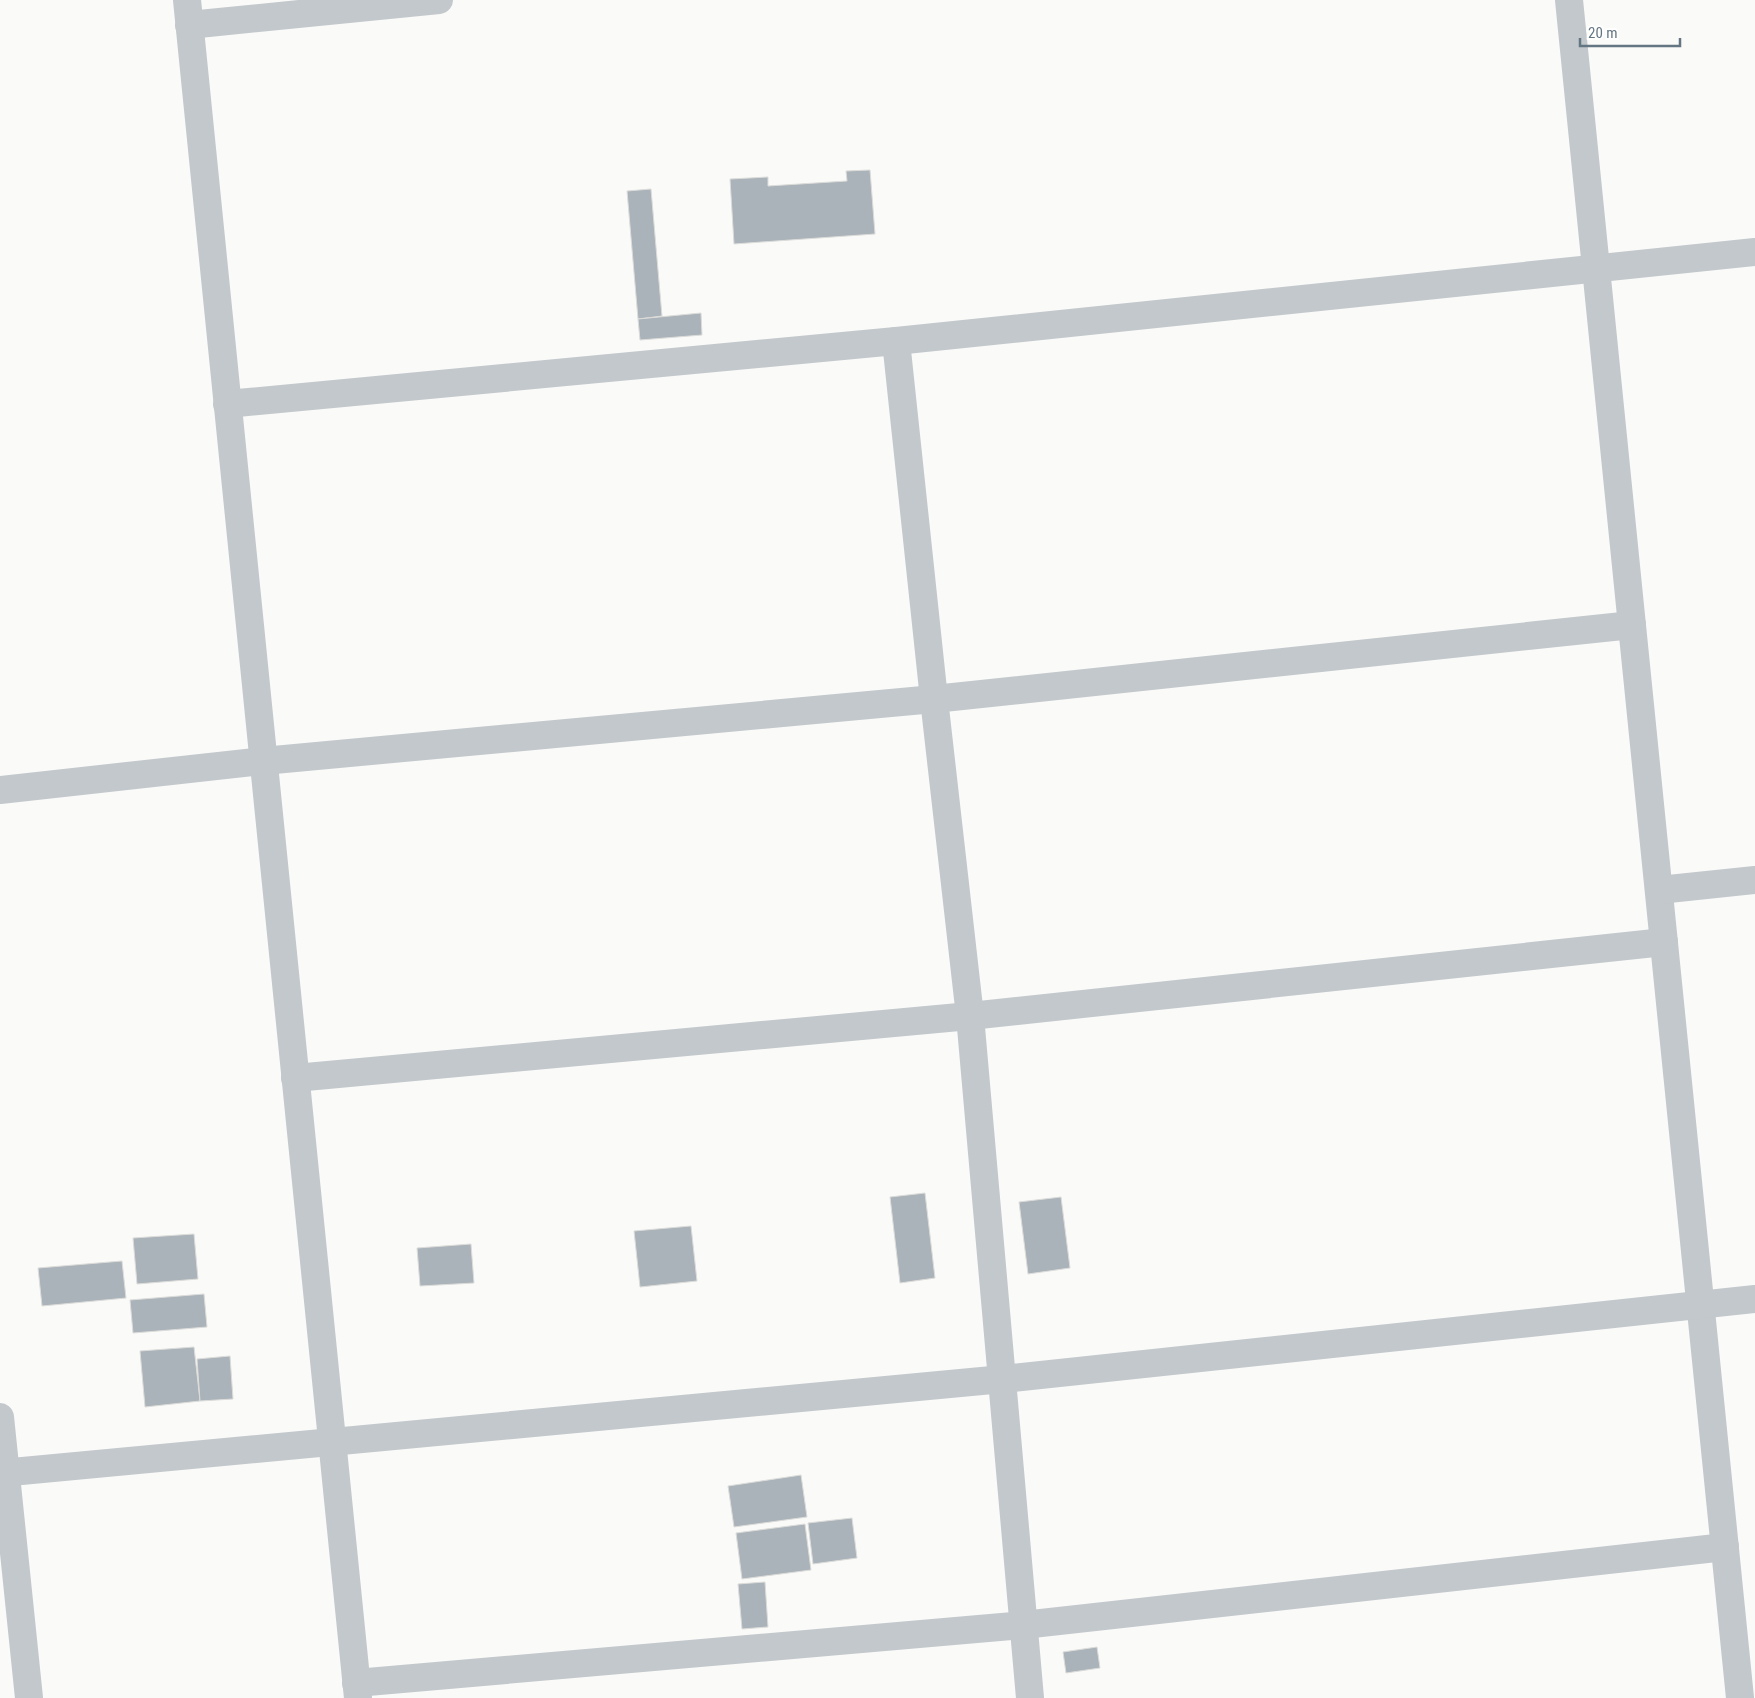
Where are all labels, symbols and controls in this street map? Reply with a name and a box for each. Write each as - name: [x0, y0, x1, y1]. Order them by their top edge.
- scale bar: [1580, 15, 1680, 47]
- text: 20 m: [1588, 24, 1618, 42]

